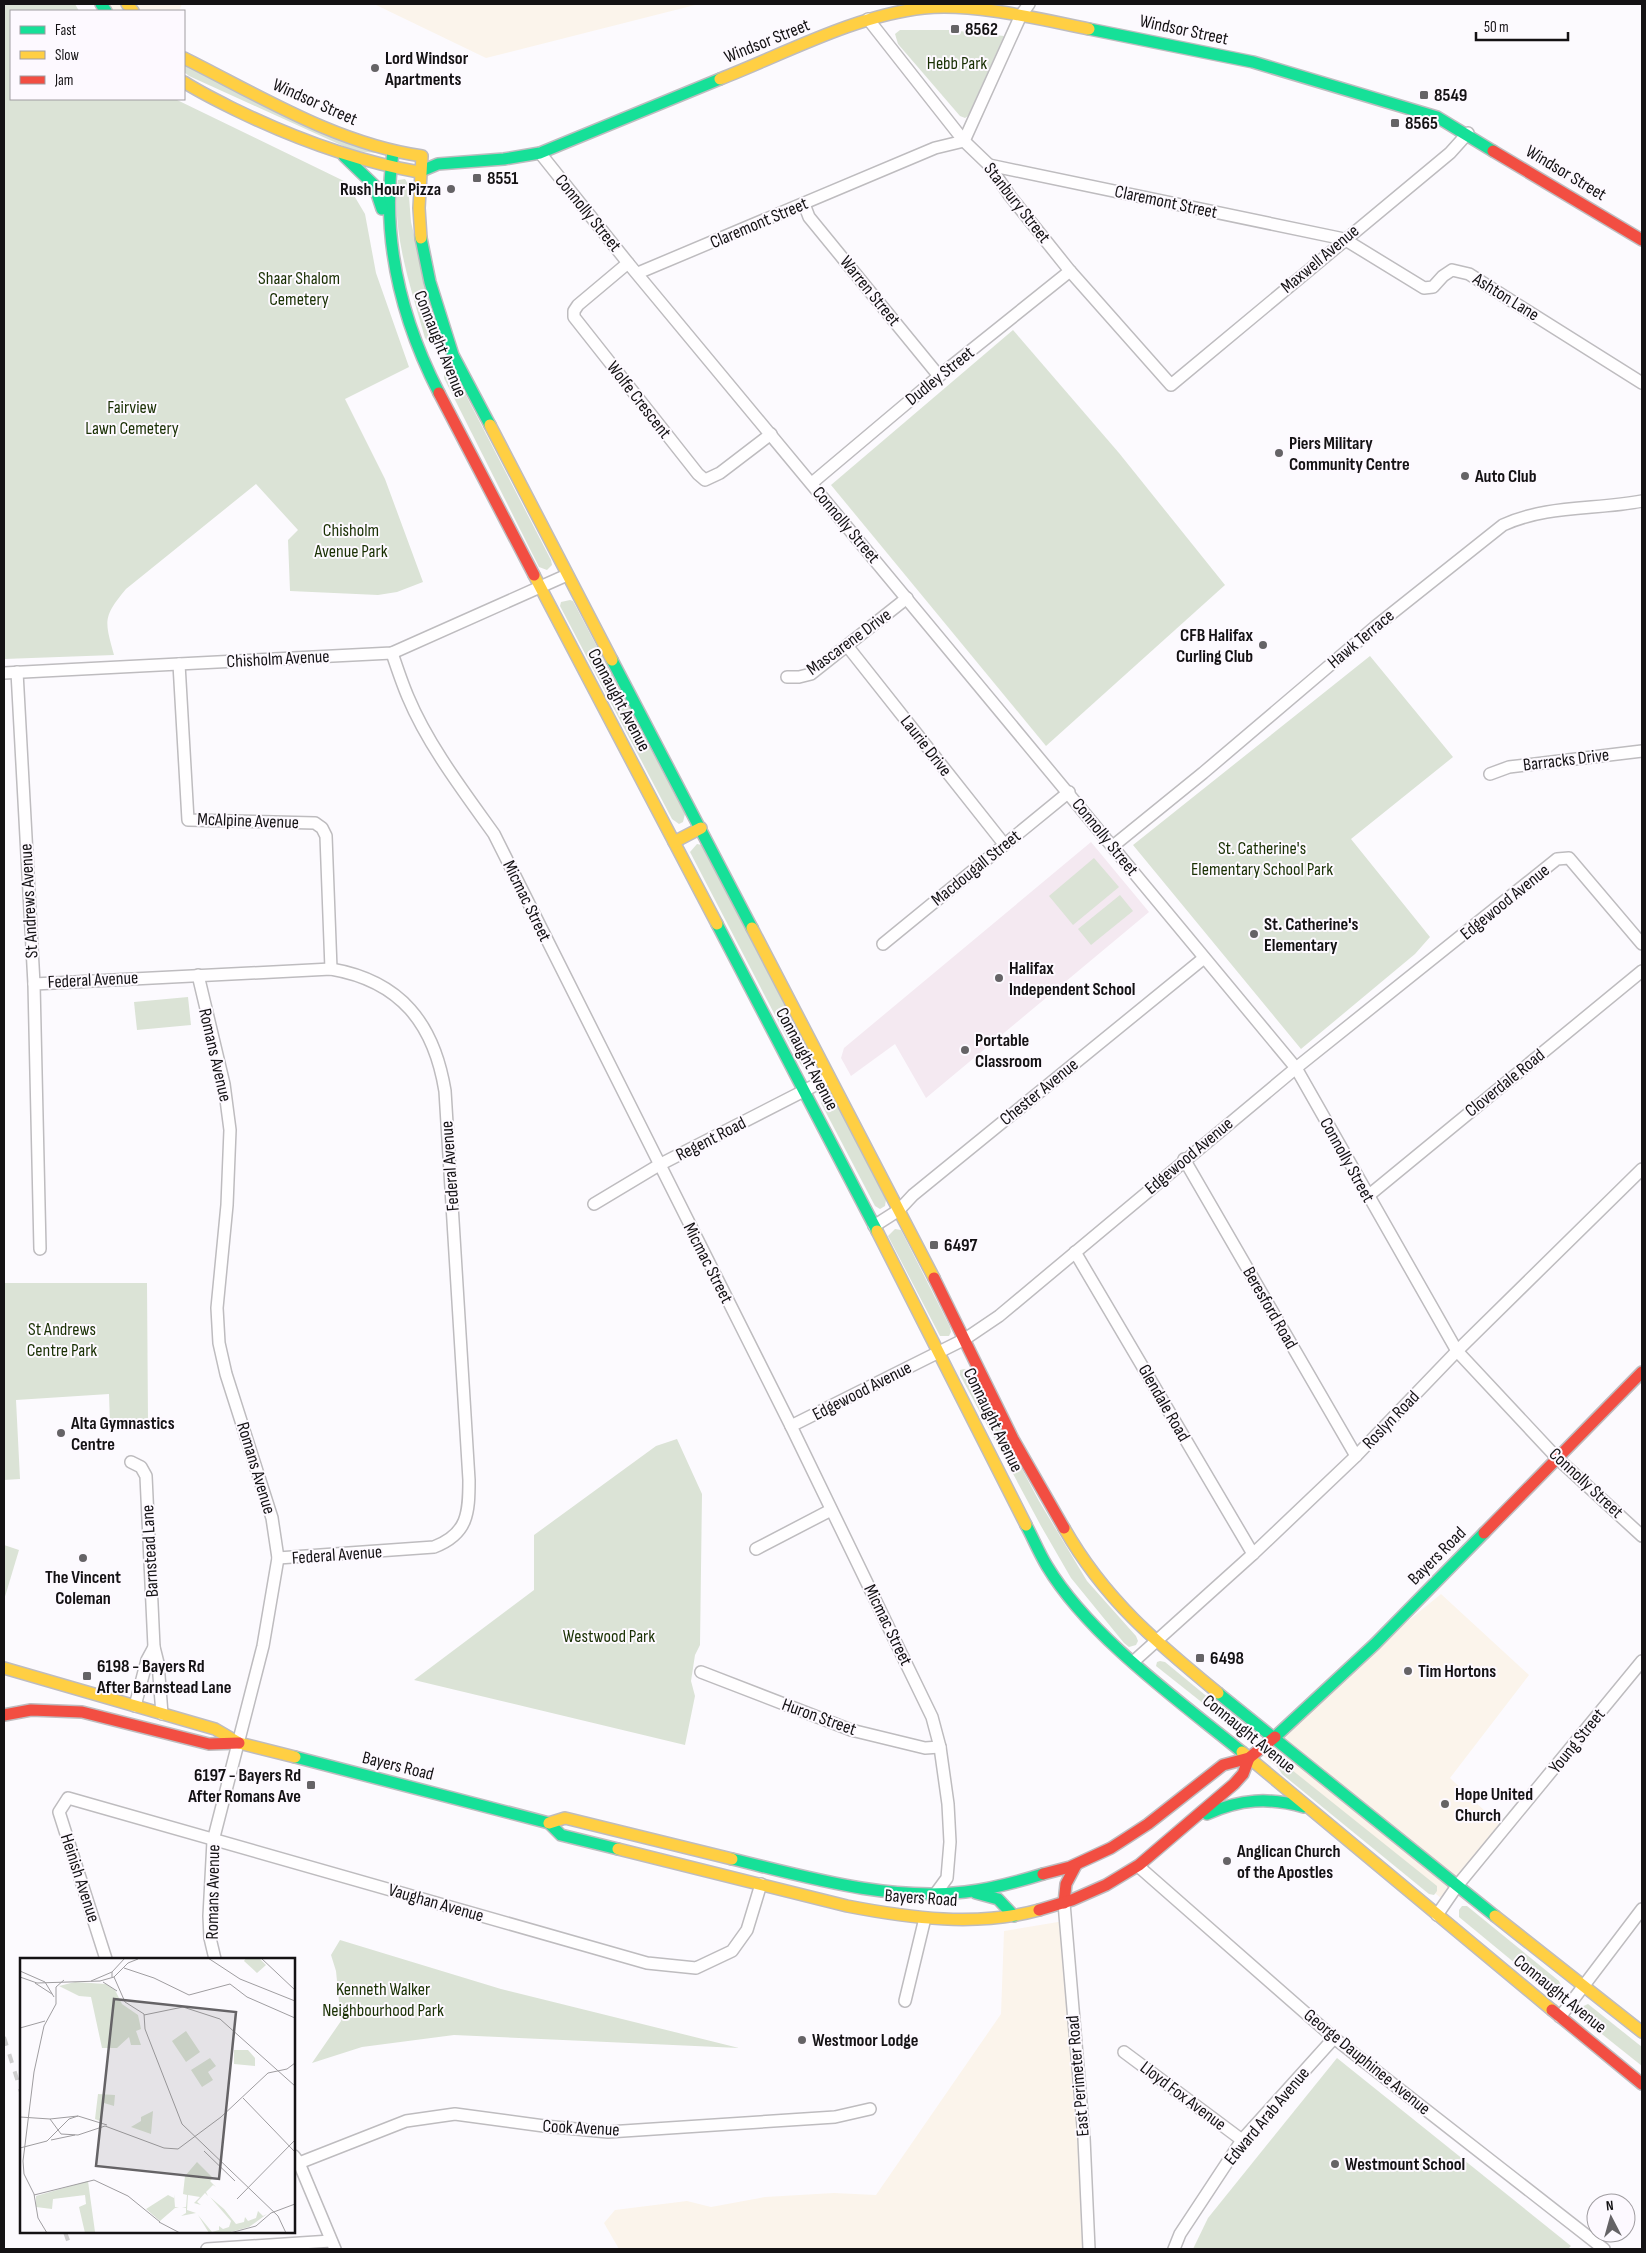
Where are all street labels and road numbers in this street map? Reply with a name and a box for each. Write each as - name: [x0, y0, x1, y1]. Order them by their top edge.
- street label: Windsor Street: [1138, 10, 1231, 50]
- street label: Windsor Street: [721, 14, 813, 68]
- street label: Windsor Street: [270, 74, 361, 130]
- street label: Windsor Street: [1522, 141, 1611, 205]
- street label: Stanbury Street: [979, 159, 1055, 248]
- street label: Connolly Street: [550, 170, 626, 256]
- street label: Claremont Street: [1113, 181, 1220, 223]
- street label: Claremont Street: [707, 193, 812, 253]
- street label: Maxwell Avenue: [1277, 220, 1363, 298]
- street label: Warren Street: [835, 252, 905, 331]
- street label: Ashton Lane: [1468, 268, 1543, 326]
- street label: Connaught Avenue: [409, 288, 471, 400]
- street label: Dudley Street: [901, 342, 979, 410]
- street label: Wolfe Crescent: [602, 357, 676, 443]
- street label: Connolly Street: [808, 482, 884, 568]
- street label: Mascarene Drive: [803, 604, 895, 680]
- street label: Hawk Terrace: [1323, 605, 1399, 673]
- street label: Connaught Avenue: [583, 645, 655, 755]
- street label: Chisholm Avenue: [226, 646, 330, 672]
- street label: Laurie Drive: [896, 711, 956, 781]
- street label: Barracks Drive: [1522, 744, 1610, 776]
- street label: Connolly Street: [1067, 794, 1143, 880]
- street label: McAlpine Avenue: [197, 809, 299, 833]
- street label: Macdougall Street: [927, 825, 1025, 910]
- street label: St Andrews Avenue: [16, 843, 42, 959]
- street label: Micmac Street: [498, 857, 556, 945]
- street label: Edgewood Avenue: [1456, 860, 1554, 944]
- street label: Federal Avenue: [47, 967, 139, 993]
- street label: Connaught Avenue: [771, 1004, 843, 1114]
- street label: Romans Avenue: [194, 1006, 236, 1104]
- street label: Cloverdale Road: [1461, 1045, 1549, 1121]
- street label: Chester Avenue: [996, 1054, 1082, 1130]
- street label: Regent Road: [672, 1112, 750, 1166]
- street label: Edgewood Avenue: [1141, 1113, 1237, 1199]
- street label: Connolly Street: [1315, 1114, 1379, 1206]
- street label: Federal Avenue: [436, 1120, 464, 1212]
- street label: Micmac Street: [679, 1219, 737, 1307]
- street label: Beresford Road: [1238, 1263, 1302, 1353]
- street label: Edgewood Avenue: [809, 1357, 915, 1425]
- street label: Glendale Road: [1134, 1361, 1194, 1445]
- street label: Connaught Avenue: [959, 1364, 1027, 1476]
- street label: Roslyn Road: [1358, 1386, 1424, 1454]
- street label: Romans Avenue: [232, 1419, 280, 1517]
- street label: Connolly Street: [1545, 1443, 1628, 1523]
- street label: Barnstead Lane: [137, 1504, 163, 1598]
- street label: Bayers Road: [1404, 1523, 1470, 1589]
- street label: Federal Avenue: [291, 1541, 383, 1569]
- street label: Micmac Street: [859, 1581, 917, 1669]
- street label: Connaught Avenue: [1198, 1690, 1300, 1778]
- street label: Huron Street: [779, 1694, 860, 1740]
- street label: Young Street: [1545, 1704, 1610, 1778]
- street label: Bayers Road: [360, 1747, 436, 1785]
- street label: Heinish Avenue: [56, 1831, 104, 1925]
- street label: Romans Avenue: [202, 1844, 224, 1940]
- street label: Vaughan Avenue: [386, 1879, 486, 1927]
- street label: Bayers Road: [884, 1885, 958, 1911]
- street label: Connaught Avenue: [1509, 1950, 1611, 2038]
- street label: George Dauphinee Avenue: [1300, 2005, 1434, 2119]
- street label: East Perimeter Road: [1062, 2015, 1094, 2137]
- street label: Lloyd Fox Avenue: [1136, 2057, 1230, 2135]
- street label: Edward Arab Avenue: [1220, 2063, 1314, 2169]
- street label: Cook Avenue: [542, 2115, 620, 2141]

